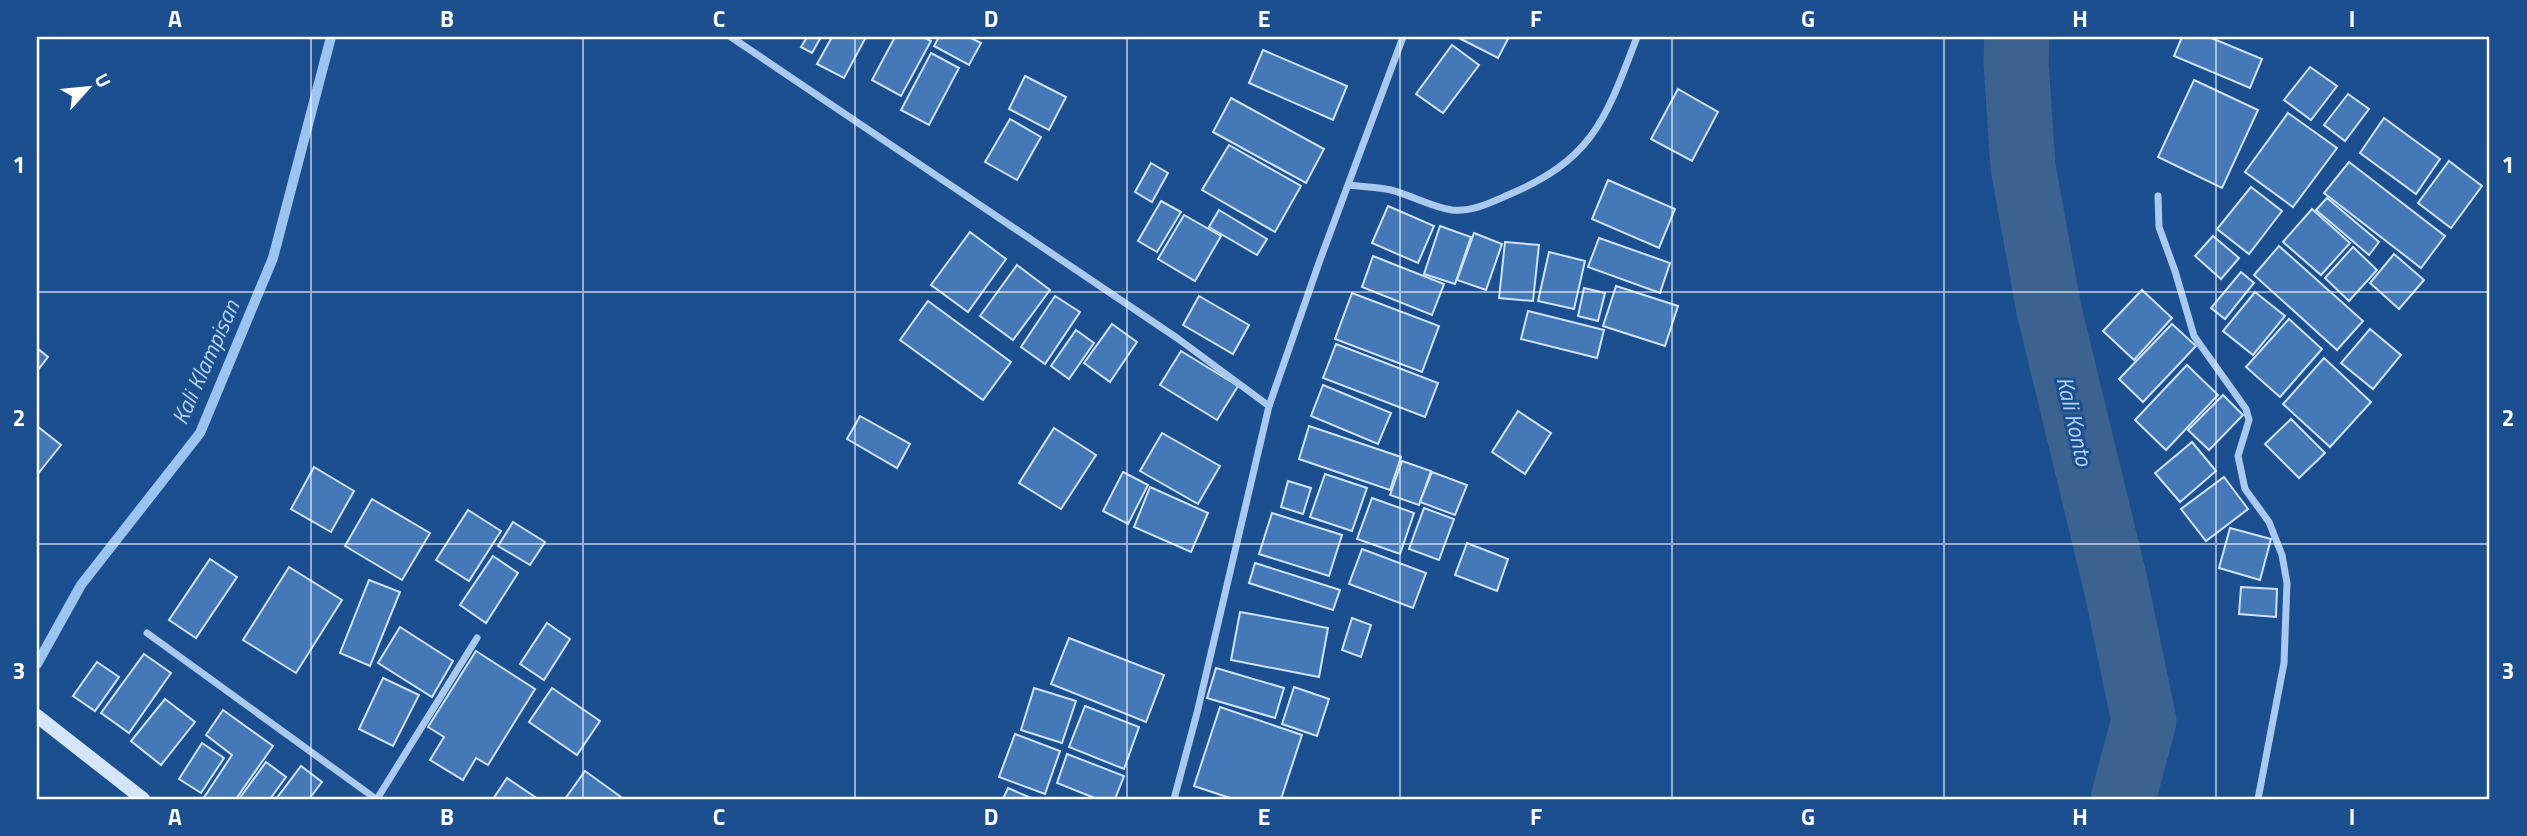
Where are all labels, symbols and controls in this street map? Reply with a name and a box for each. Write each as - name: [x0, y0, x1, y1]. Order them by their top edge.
- text: A: [168, 1, 182, 36]
- text: B: [440, 1, 454, 36]
- text: C: [713, 1, 725, 36]
- text: D: [984, 1, 998, 36]
- text: E: [1258, 1, 1270, 36]
- text: F: [1530, 1, 1542, 36]
- text: G: [1801, 1, 1815, 36]
- text: H: [2072, 1, 2088, 36]
- text: I: [2349, 1, 2355, 36]
- north arrow: [52, 52, 122, 122]
- text: U: [88, 68, 119, 92]
- text: 1: [13, 147, 25, 182]
- text: 1: [2502, 147, 2514, 182]
- water label: Kali Klampisan: [162, 294, 248, 430]
- water label: Kali Konto: [2048, 373, 2102, 470]
- text: 2: [13, 400, 25, 435]
- text: 2: [2502, 400, 2514, 435]
- text: 3: [13, 653, 25, 688]
- text: 3: [2502, 653, 2514, 688]
- text: A: [168, 799, 182, 834]
- text: B: [440, 799, 454, 834]
- text: C: [713, 799, 725, 834]
- text: D: [984, 799, 998, 834]
- text: E: [1258, 799, 1270, 834]
- text: F: [1530, 799, 1542, 834]
- text: G: [1801, 799, 1815, 834]
- text: H: [2072, 799, 2088, 834]
- text: I: [2349, 799, 2355, 834]

